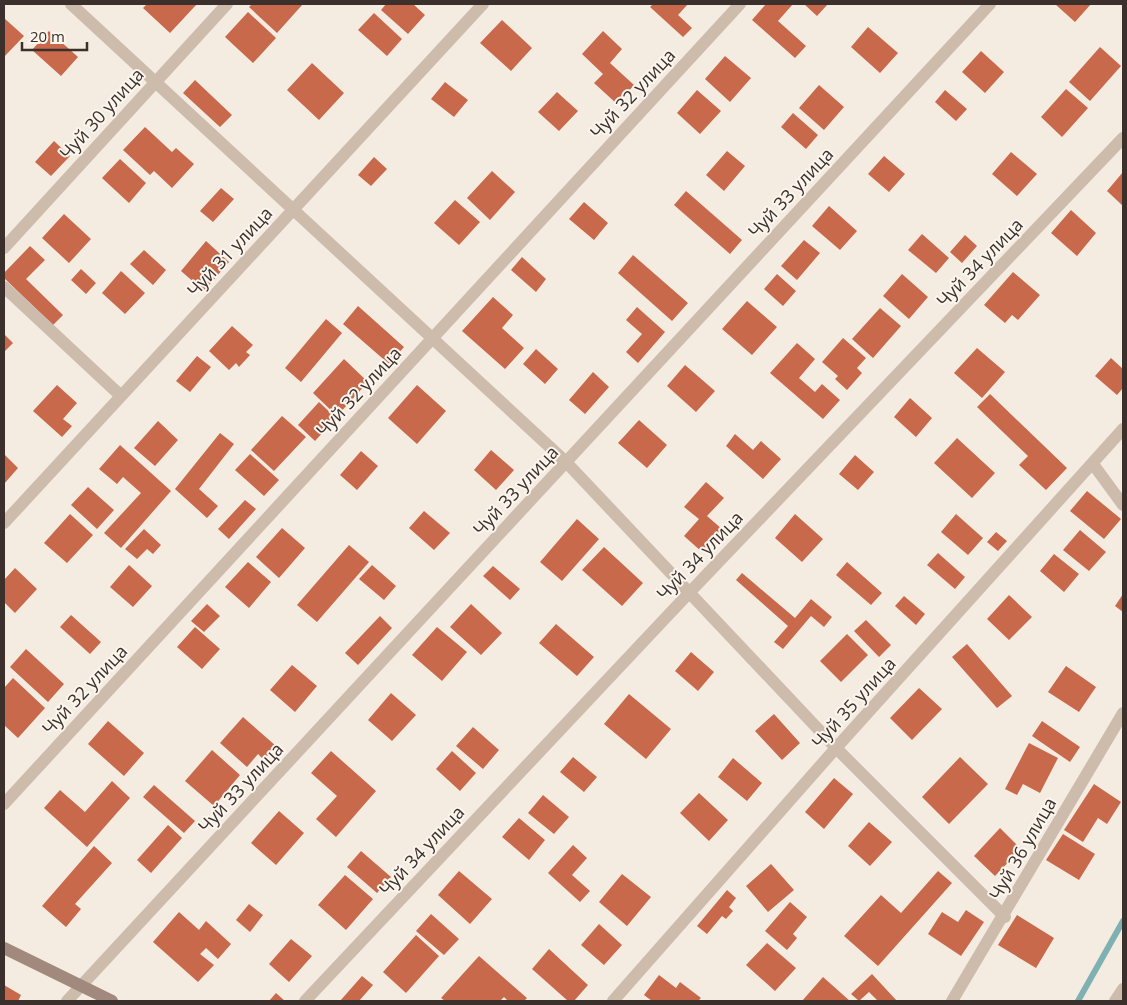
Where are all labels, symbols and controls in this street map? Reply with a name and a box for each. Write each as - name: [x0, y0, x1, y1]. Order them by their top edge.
- scale bar: [22, 20, 88, 52]
- text: 20 m: [30, 26, 65, 46]
- street label: Чуй 32 улица: [584, 43, 680, 144]
- street label: Чуй 30 улица: [54, 63, 149, 164]
- street label: Чуй 33 улица: [742, 142, 838, 243]
- street label: Чуй 31 улица: [181, 201, 277, 302]
- street label: Чуй 34 улица: [931, 213, 1028, 312]
- street label: Чуй 32 улица: [310, 341, 406, 442]
- street label: Чуй 33 улица: [467, 440, 563, 541]
- street label: Чуй 34 улица: [651, 506, 748, 605]
- street label: Чуй 32 улица: [36, 639, 132, 740]
- street label: Чуй 35 улица: [806, 652, 901, 753]
- street label: Чуй 33 улица: [192, 737, 288, 838]
- street label: Чуй 36 улица: [983, 793, 1061, 904]
- street label: Чуй 34 улица: [373, 800, 469, 901]

